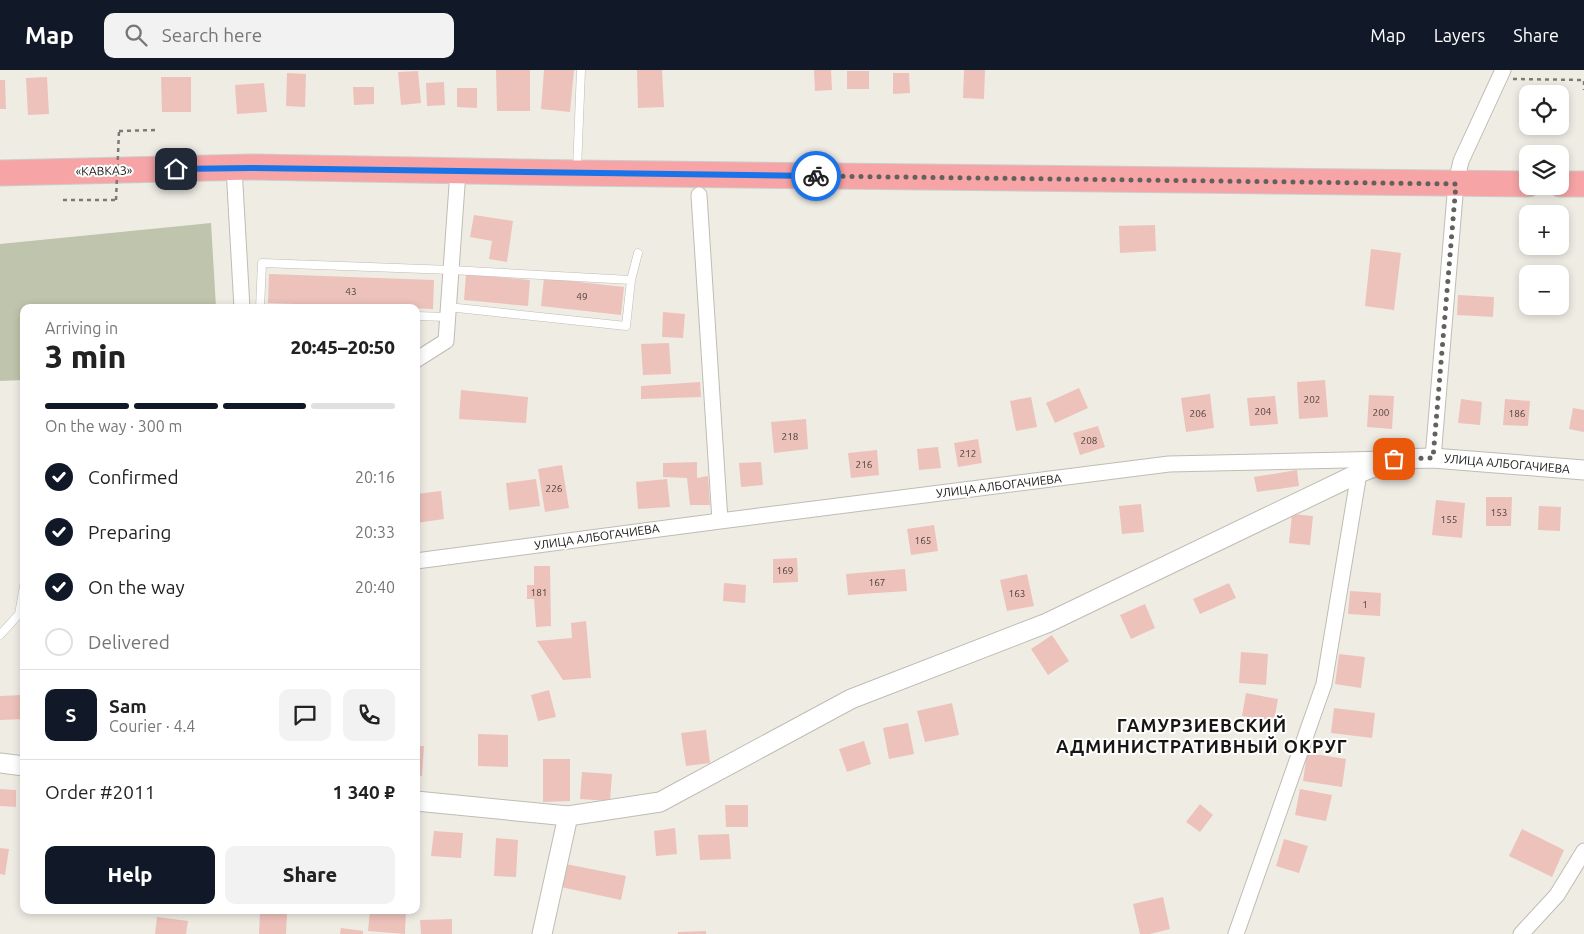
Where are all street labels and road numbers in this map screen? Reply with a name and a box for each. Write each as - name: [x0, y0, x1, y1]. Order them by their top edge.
- street label: «КАВКАЗ»: [76, 163, 133, 177]
- street label: УЛИЦА АЛБОГАЧИЕВА: [1444, 452, 1571, 475]
- street label: УЛИЦА АЛБОГАЧИЕВА: [936, 471, 1063, 500]
- street label: УЛИЦА АЛБОГАЧИЕВА: [534, 521, 661, 552]

